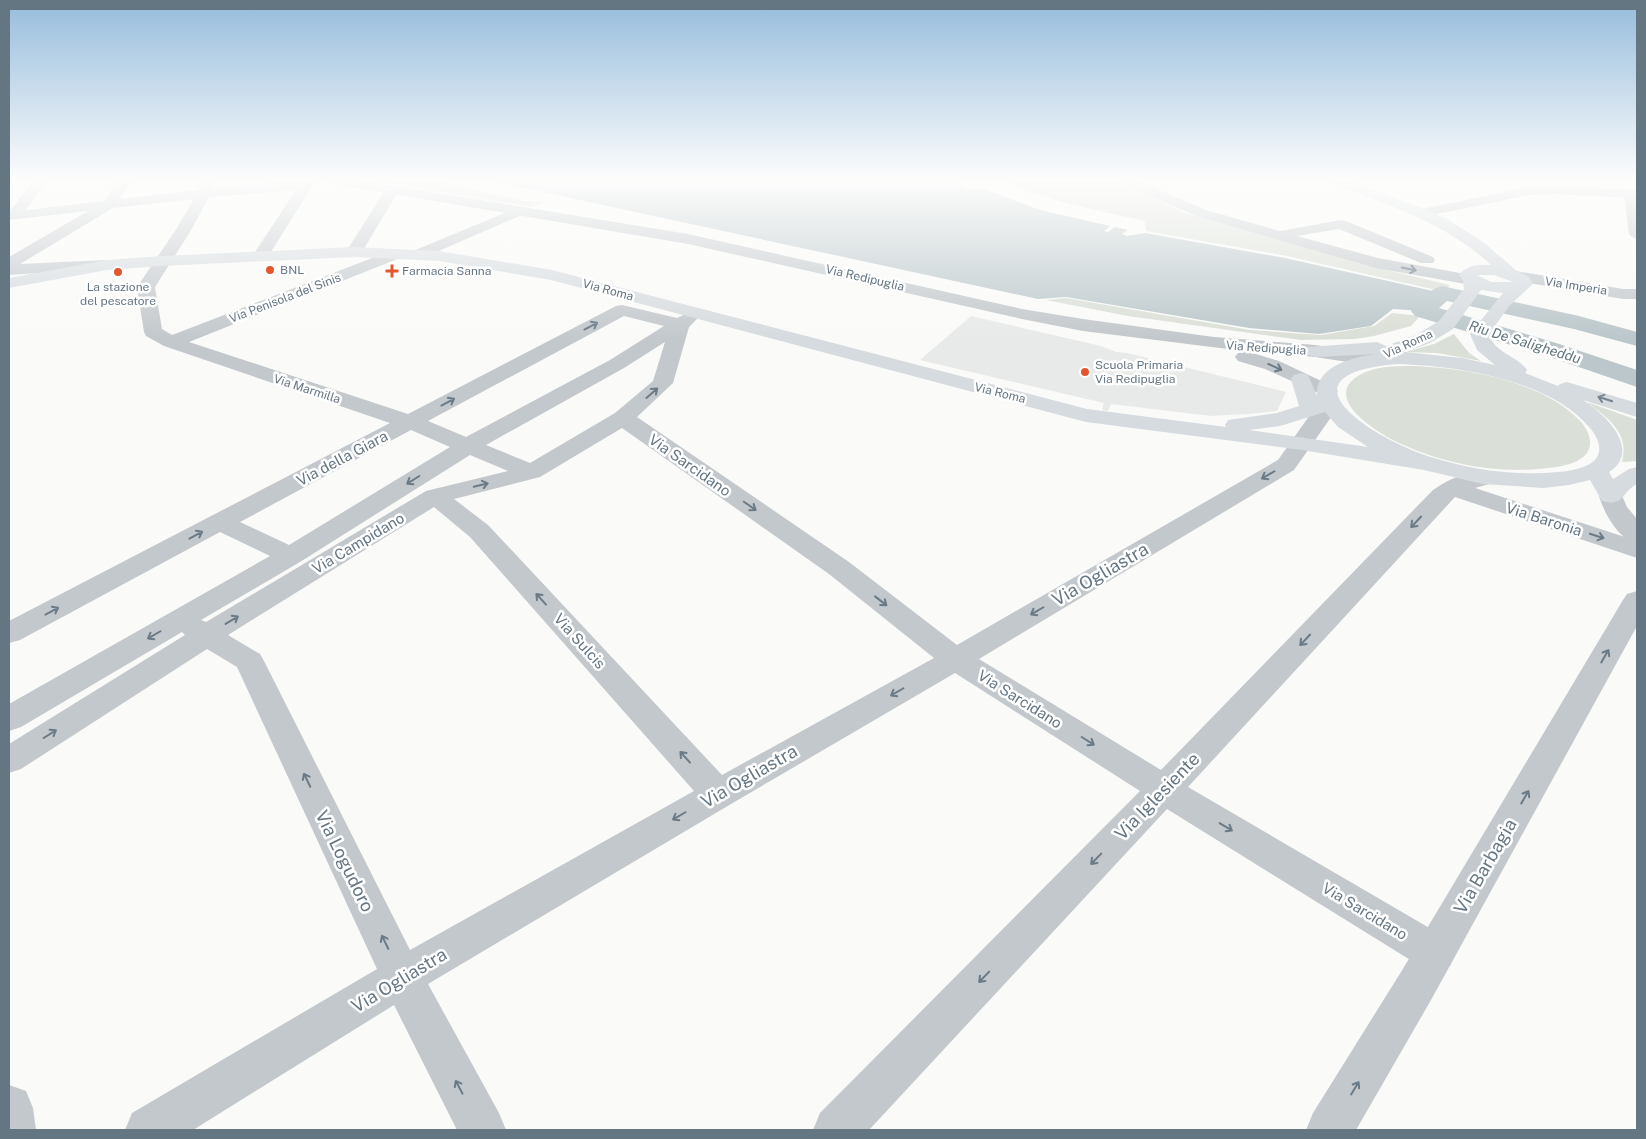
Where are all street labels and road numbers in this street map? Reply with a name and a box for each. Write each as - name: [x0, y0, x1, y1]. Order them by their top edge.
- street label: Via Redipuglia: [824, 262, 906, 294]
- street label: Via Penisola del Sinis: [227, 270, 343, 326]
- street label: Via Imperia: [1544, 274, 1608, 298]
- street label: Via Roma: [581, 276, 635, 304]
- street label: Via Roma: [1381, 327, 1435, 361]
- street label: Via Redipuglia: [1225, 338, 1307, 358]
- street label: Via Marmilla: [272, 372, 342, 406]
- street label: Via Roma: [973, 380, 1027, 406]
- street label: Via della Giara: [294, 427, 390, 489]
- street label: Via Sarcidano: [646, 431, 734, 499]
- street label: Via Baronia: [1504, 499, 1584, 539]
- street label: Via Campidano: [309, 509, 407, 577]
- street label: Via Ogliastra: [1048, 538, 1152, 610]
- street label: Via Sulcis: [551, 610, 609, 672]
- street label: Via Sarcidano: [975, 666, 1065, 732]
- street label: Via Ogliastra: [697, 740, 801, 812]
- street label: Via Iglesiente: [1110, 748, 1204, 844]
- street label: Via Logudoro: [311, 807, 379, 915]
- street label: Via Barbagia: [1449, 815, 1521, 917]
- street label: Via Sarcidano: [1320, 879, 1410, 943]
- street label: Via Ogliastra: [348, 943, 450, 1017]

